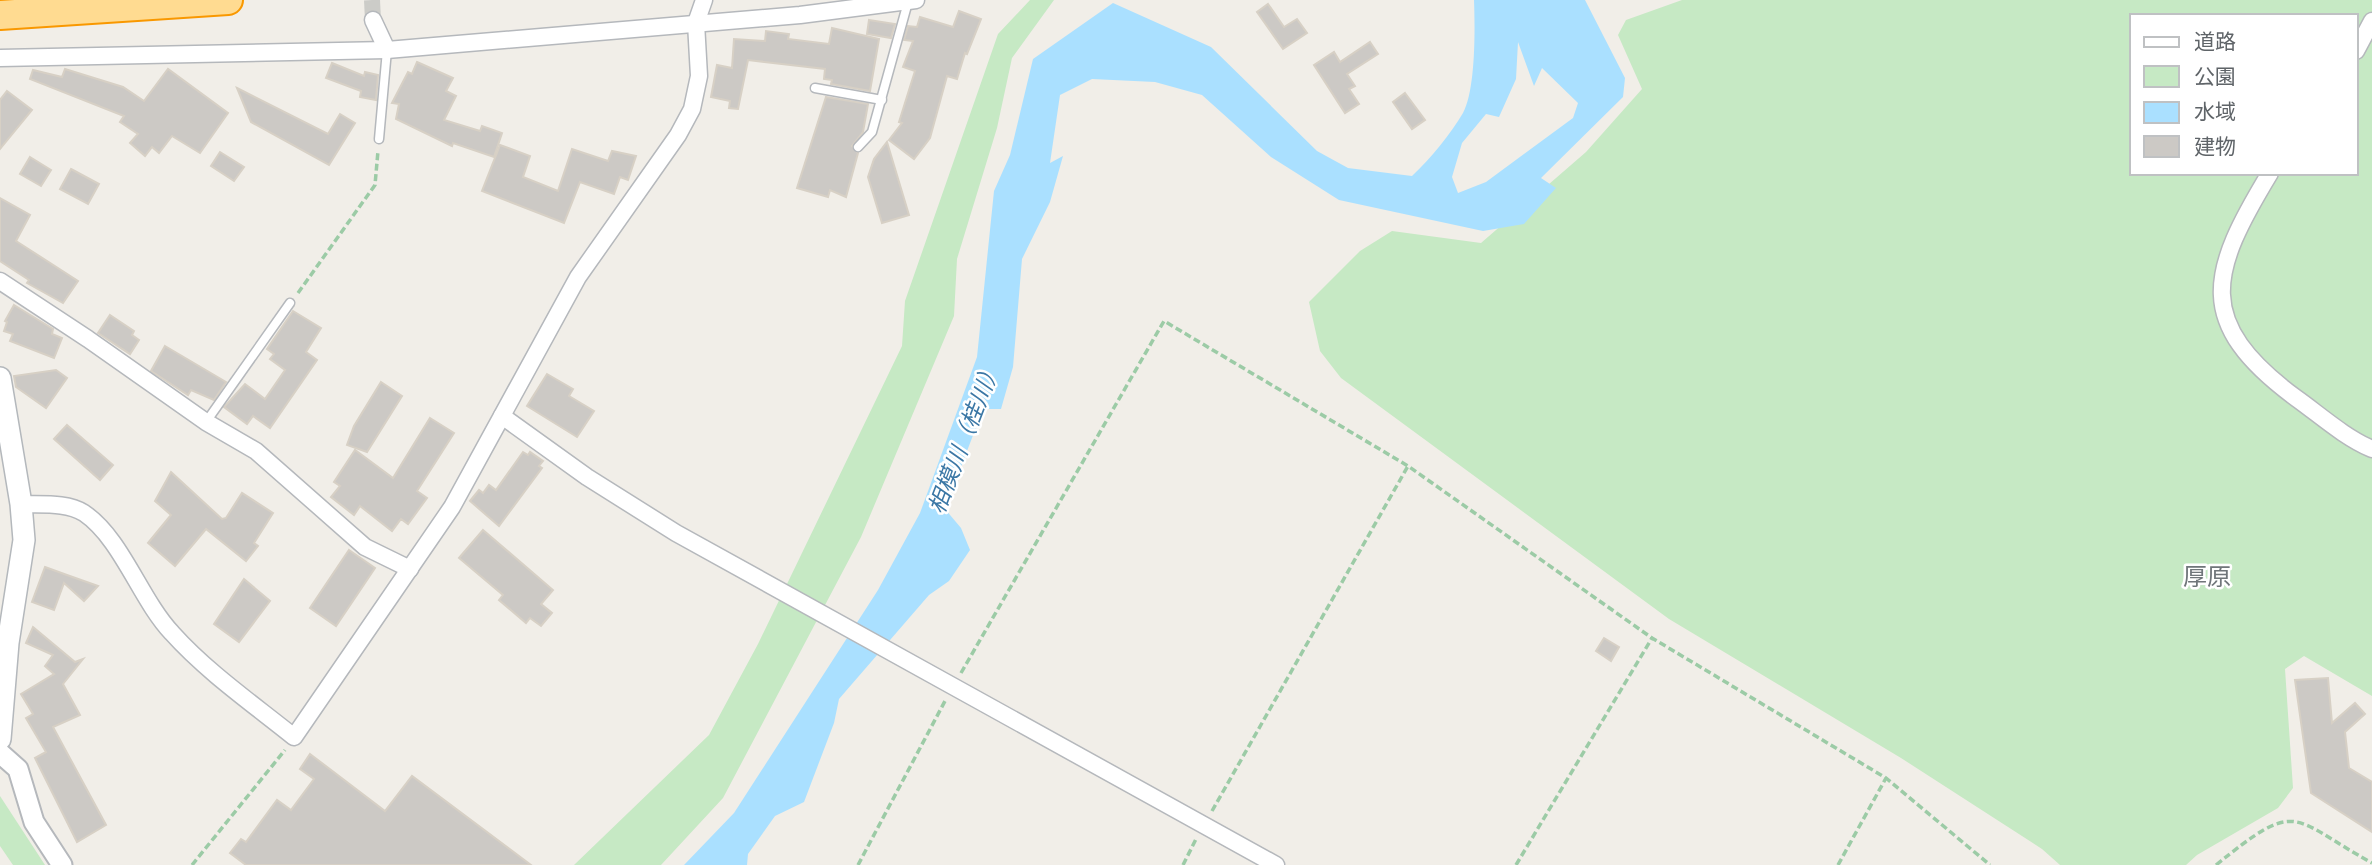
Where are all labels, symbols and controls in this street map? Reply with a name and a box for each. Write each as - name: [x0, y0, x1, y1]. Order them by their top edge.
- legend: [2130, 14, 2358, 175]
- text: 道路: [2194, 28, 2236, 55]
- text: 公園: [2194, 63, 2236, 90]
- text: 水域: [2194, 98, 2236, 125]
- text: 建物: [2194, 133, 2236, 160]
- water label: 相模川（桂川）: [922, 357, 1006, 517]
- district label: 厚原: [2183, 561, 2231, 592]

